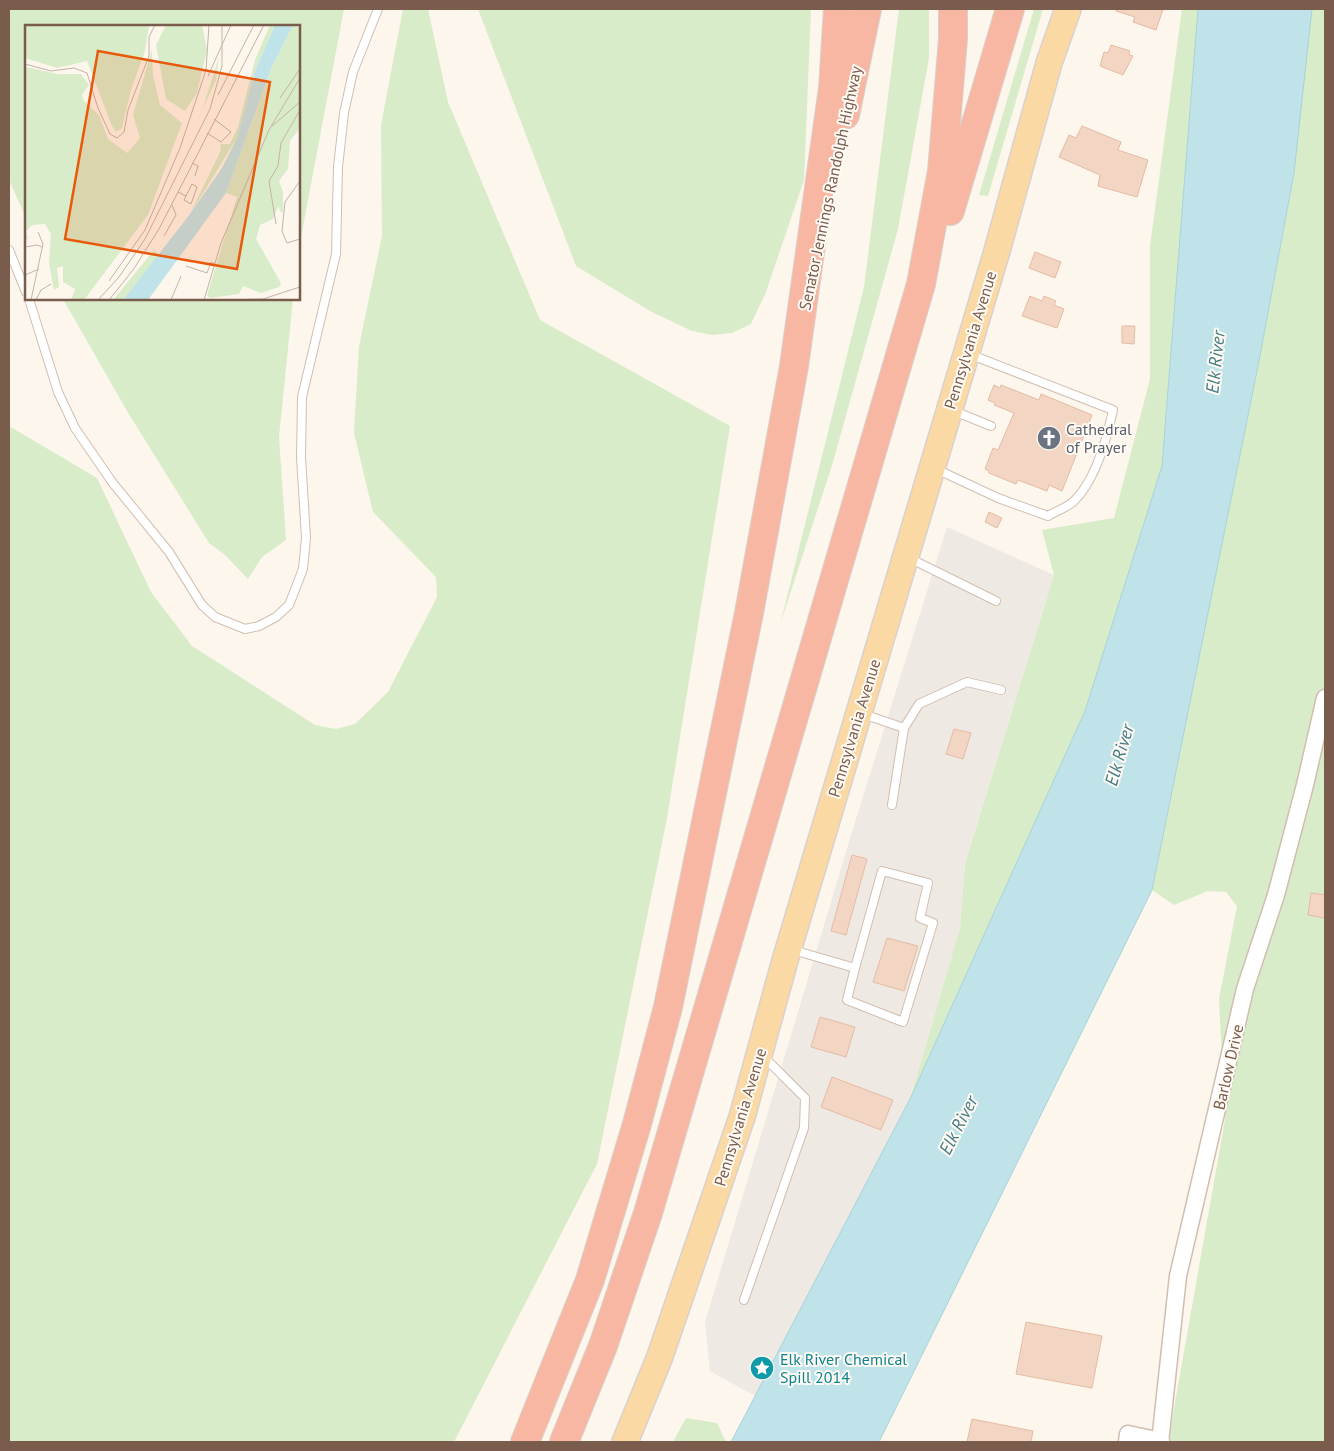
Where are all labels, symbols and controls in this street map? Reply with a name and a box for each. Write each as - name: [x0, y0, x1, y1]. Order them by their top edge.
- inset map: [25, 25, 300, 300]
- street label: Senator Jennings Randolph Highway: [794, 64, 866, 312]
- street label: Pennsylvania Avenue: [940, 269, 1000, 411]
- water label: Elk River: [1200, 328, 1230, 395]
- place label: Cathedral of Prayer: [1066, 419, 1132, 457]
- church icon: Cathedral of Prayer: [1036, 425, 1062, 451]
- street label: Pennsylvania Avenue: [824, 657, 884, 799]
- water label: Elk River: [1099, 720, 1139, 788]
- street label: Barlow Drive: [1208, 1022, 1248, 1112]
- street label: Pennsylvania Avenue: [710, 1046, 770, 1188]
- water label: Elk River: [933, 1091, 983, 1158]
- place label: Elk River Chemical Spill 2014: [780, 1349, 907, 1387]
- place icon: Elk River Chemical Spill 2014: [749, 1355, 775, 1381]

